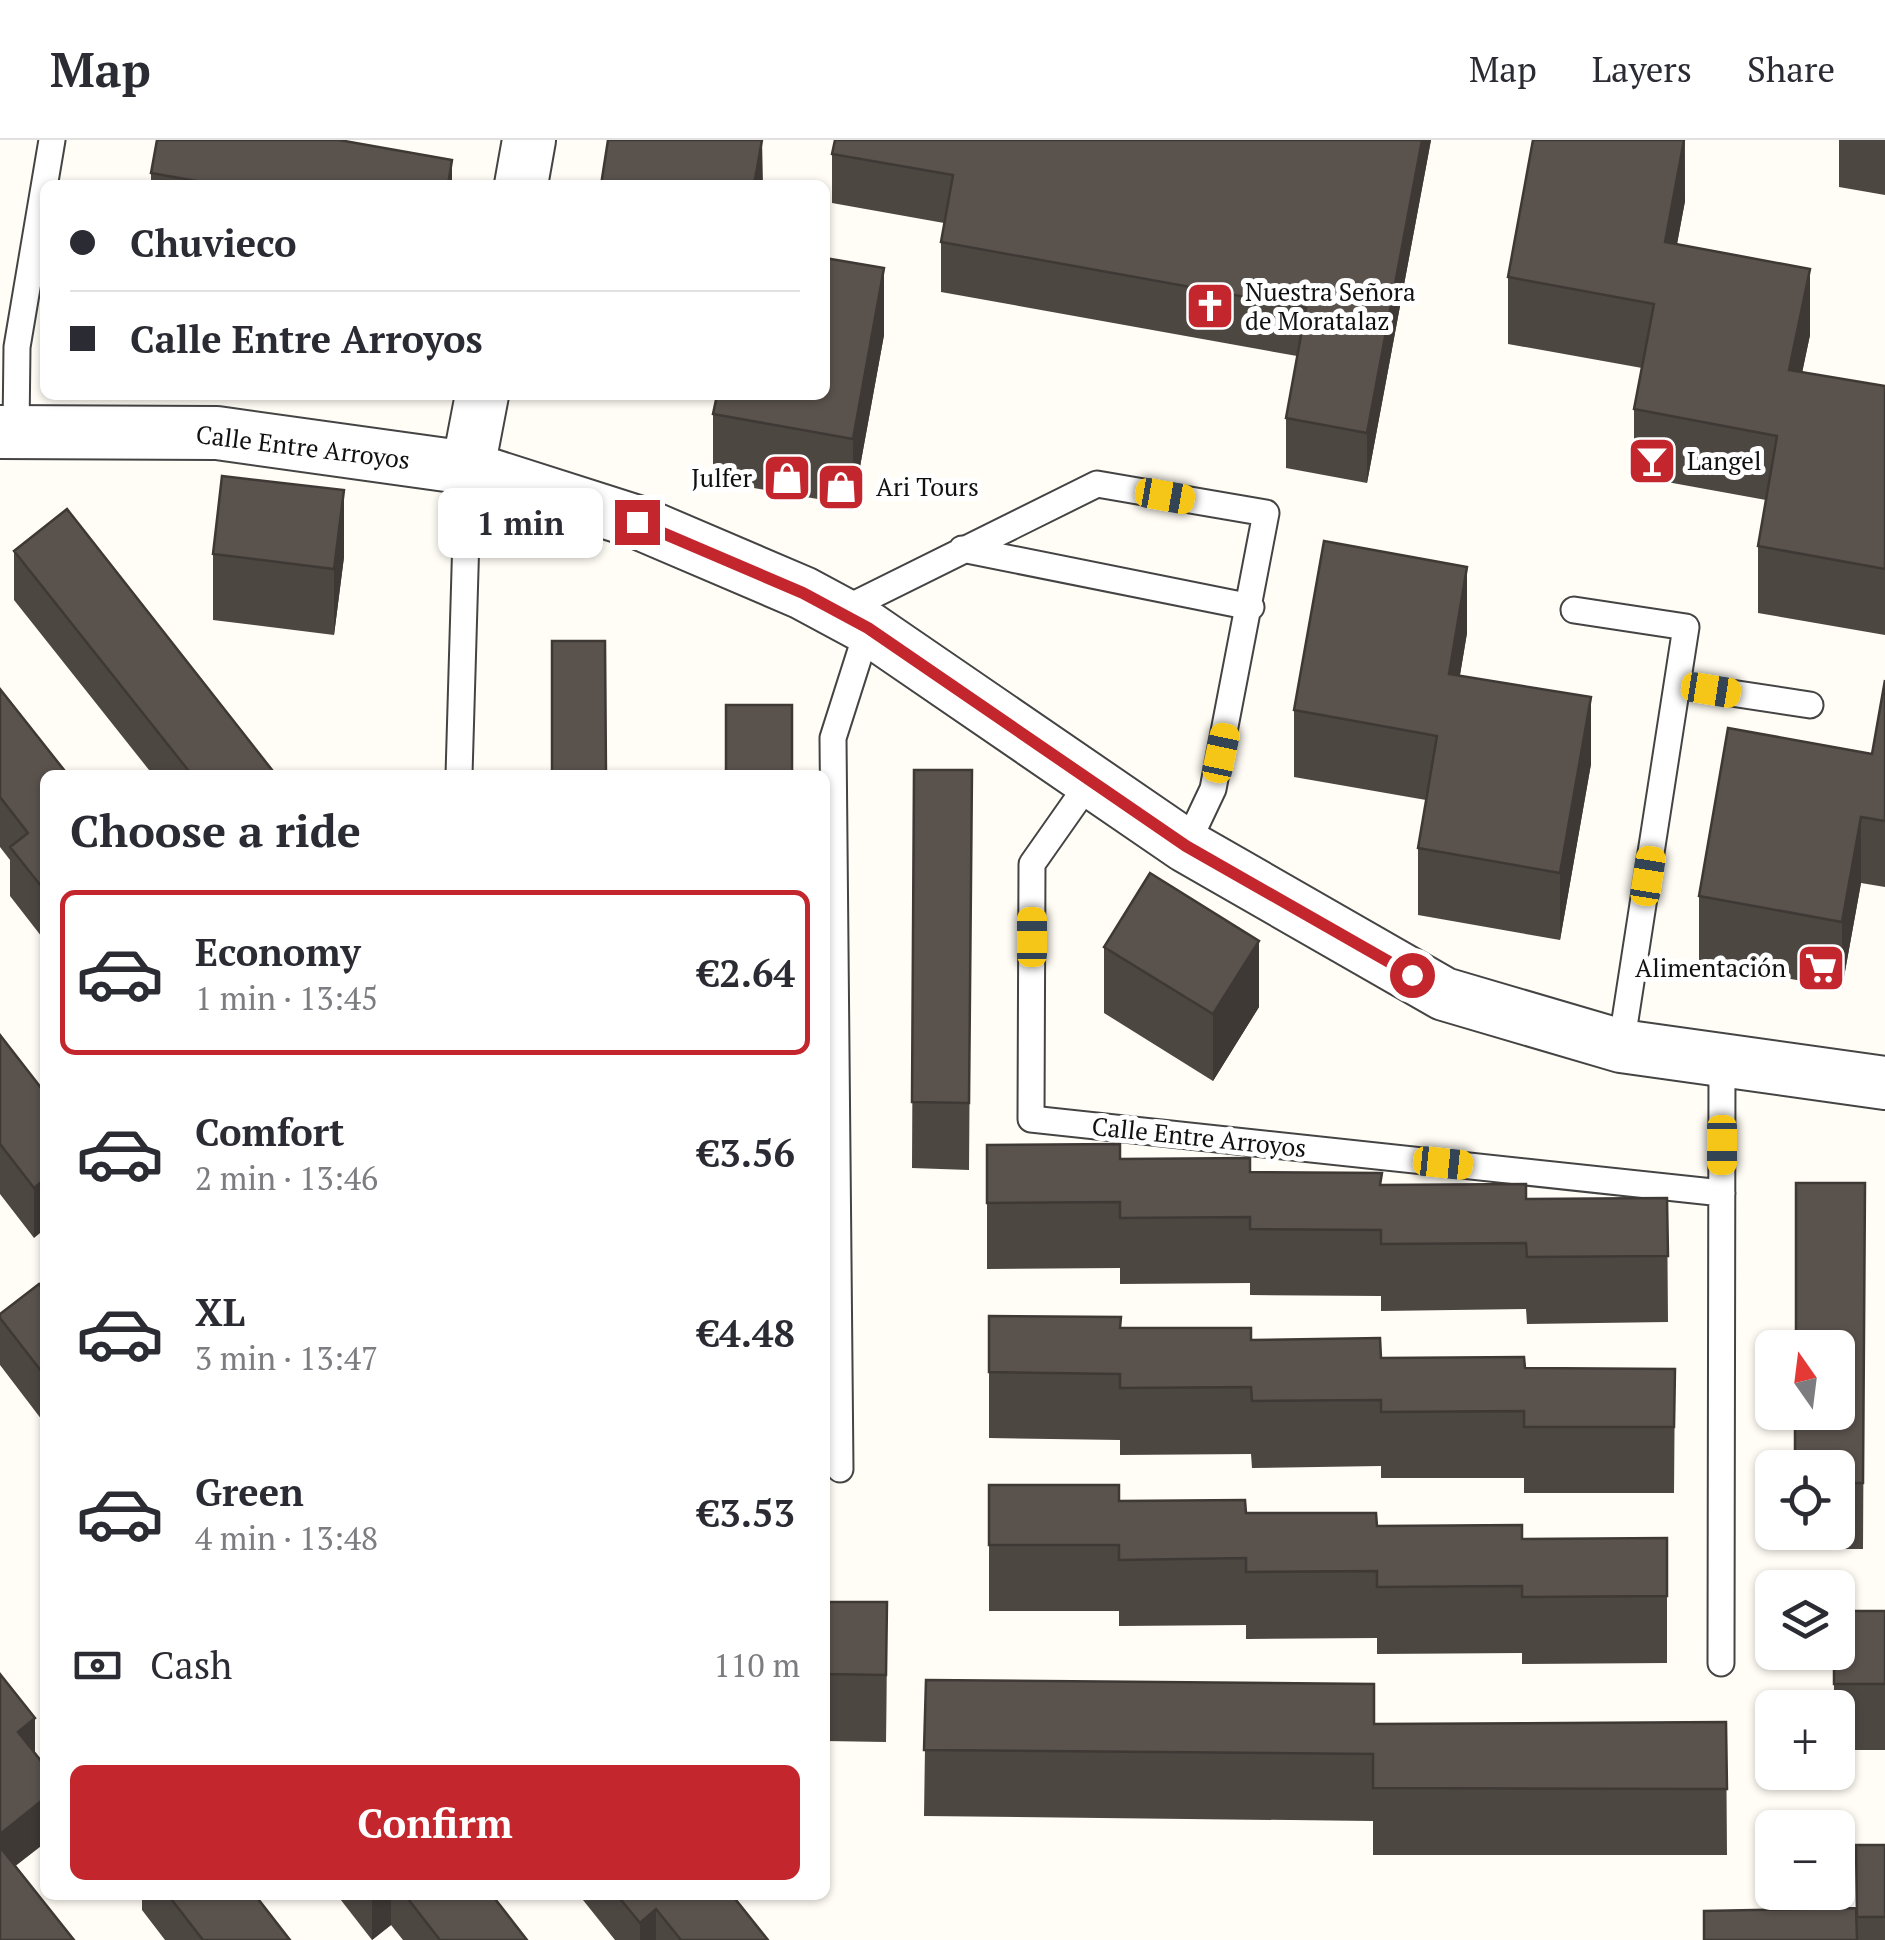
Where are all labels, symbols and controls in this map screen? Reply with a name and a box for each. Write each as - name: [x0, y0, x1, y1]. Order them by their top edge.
- text: Map: [50, 37, 151, 101]
- text: Map: [1469, 46, 1537, 92]
- text: Layers: [1592, 46, 1692, 92]
- text: Share: [1747, 46, 1835, 92]
- text: Chuvieco: [130, 218, 297, 268]
- place label: Nuestra Señora de Moratalaz: [1245, 275, 1416, 337]
- church icon: Nuestra Señora de Moratalaz: [1184, 280, 1236, 332]
- text: Calle Entre Arroyos: [130, 314, 483, 364]
- street label: Calle Entre Arroyos: [194, 417, 412, 476]
- bar icon: Langel: [1626, 435, 1678, 487]
- place label: Langel: [1687, 444, 1761, 477]
- shop icon: Julfer: [761, 452, 813, 504]
- place label: Julfer: [691, 461, 752, 494]
- shop icon: Ari Tours: [815, 461, 867, 513]
- place label: Ari Tours: [876, 470, 979, 503]
- car: [1133, 476, 1197, 516]
- callout: 1 min: [437, 487, 602, 557]
- route end: [615, 500, 660, 545]
- text: 1 min: [477, 502, 564, 544]
- car: [1679, 670, 1743, 710]
- car: [1200, 721, 1242, 785]
- text: Choose a ride: [70, 800, 361, 860]
- car: [1628, 844, 1668, 908]
- car: [1017, 907, 1047, 967]
- text: Economy: [195, 927, 361, 977]
- icon: car: [75, 928, 165, 1018]
- supermarket icon: Alimentación: [1795, 942, 1847, 994]
- text: €2.64: [698, 948, 795, 998]
- place label: Alimentación: [1635, 951, 1786, 984]
- route start: [1390, 953, 1435, 998]
- text: 1 min · 13:45: [195, 977, 378, 1019]
- text: Comfort: [195, 1107, 344, 1157]
- icon: car: [75, 1108, 165, 1198]
- street label: Calle Entre Arroyos: [1090, 1109, 1308, 1164]
- car: [1707, 1115, 1737, 1175]
- text: €3.56: [698, 1128, 795, 1178]
- car: [1412, 1145, 1474, 1181]
- text: 2 min · 13:46: [195, 1157, 378, 1199]
- text: XL: [195, 1287, 245, 1337]
- icon: car: [75, 1288, 165, 1378]
- text: €4.48: [698, 1308, 795, 1358]
- north arrow: [1755, 1330, 1855, 1430]
- map controls: [1755, 1330, 1855, 1910]
- text: 3 min · 13:47: [195, 1337, 378, 1379]
- button: locate: [1755, 1450, 1855, 1550]
- text: Green: [195, 1467, 304, 1517]
- icon: car: [75, 1468, 165, 1558]
- text: €3.53: [698, 1488, 795, 1538]
- text: 4 min · 13:48: [195, 1517, 378, 1559]
- button: layers: [1755, 1570, 1855, 1670]
- icon: cash: [70, 1638, 125, 1693]
- text: Cash: [150, 1640, 232, 1690]
- text: 110 m: [713, 1644, 800, 1686]
- button: +: [1755, 1690, 1855, 1790]
- button: Confirm: [70, 1765, 800, 1880]
- button: −: [1755, 1810, 1855, 1910]

